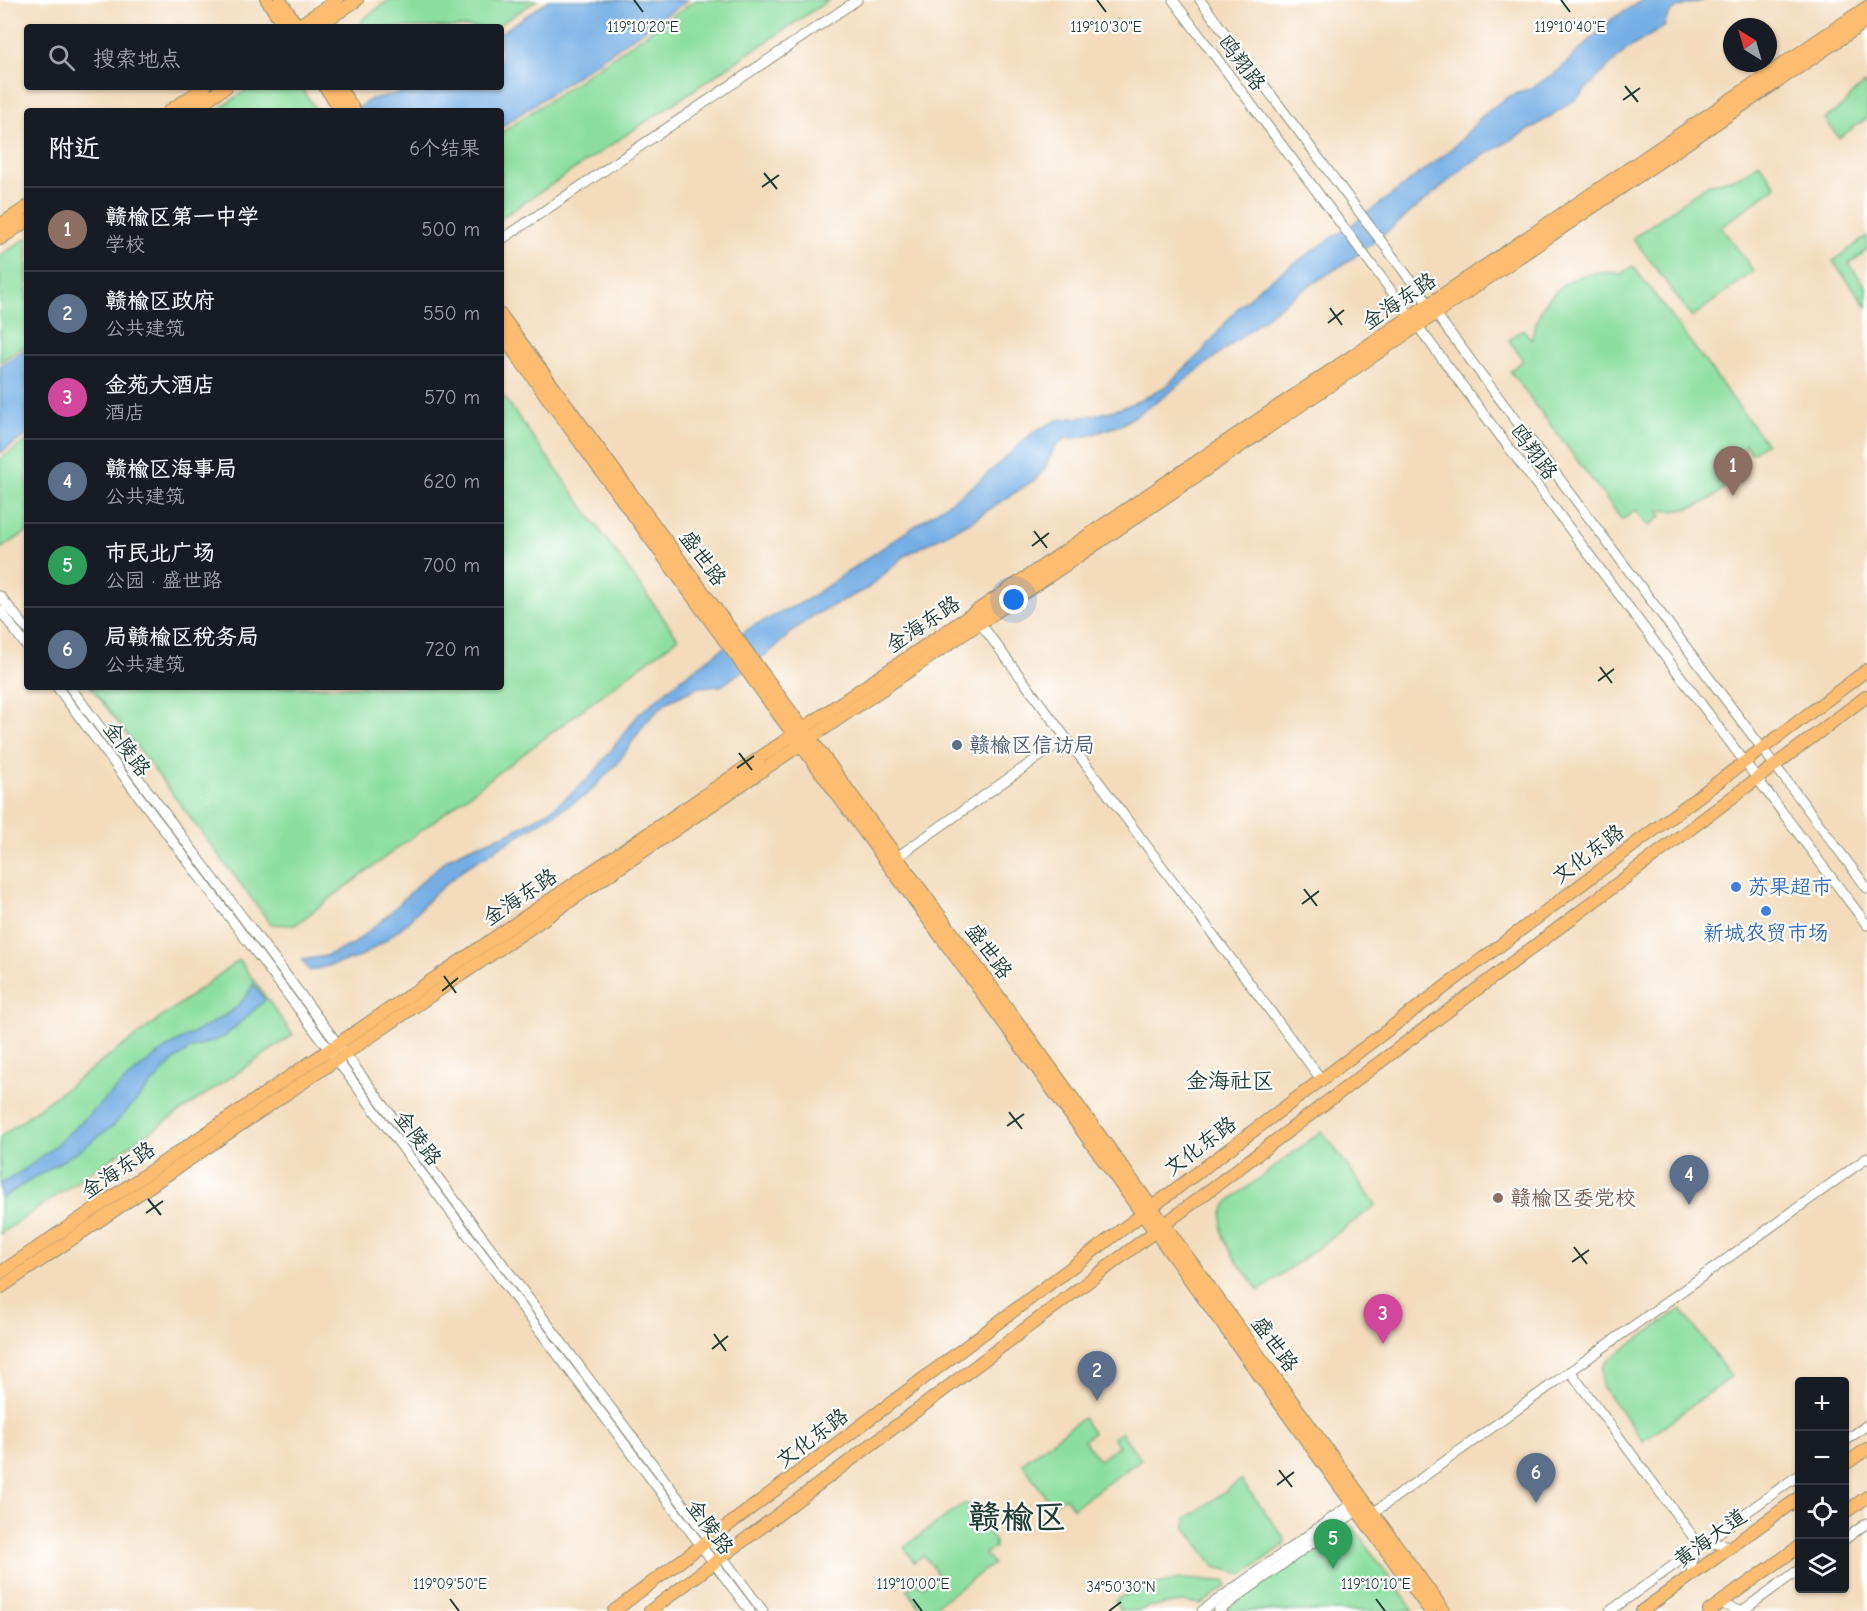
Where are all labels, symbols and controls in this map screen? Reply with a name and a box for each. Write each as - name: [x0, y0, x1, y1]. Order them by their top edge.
- text: 119°10'20"E: [607, 18, 679, 36]
- text: 119°10'30"E: [1070, 18, 1142, 36]
- text: 119°10'40"E: [1534, 18, 1606, 36]
- north arrow: [1723, 18, 1777, 72]
- search box: [24, 24, 504, 90]
- street label: 鸥翔路: [1213, 31, 1271, 95]
- icon: search: [45, 41, 78, 74]
- text: 搜索地点: [93, 46, 181, 72]
- text: 附近: [48, 134, 100, 164]
- text: 6个结果: [409, 137, 480, 160]
- text: 赣榆区第一中学: [105, 204, 259, 230]
- text: 1: [64, 218, 71, 241]
- text: 500 m: [422, 218, 480, 241]
- text: 学校: [105, 233, 145, 256]
- street label: 金海东路: [1357, 268, 1441, 334]
- text: 赣榆区政府: [105, 288, 215, 314]
- text: 2: [63, 302, 72, 325]
- text: 550 m: [423, 302, 480, 325]
- text: 公共建筑: [105, 317, 185, 340]
- text: 金苑大酒店: [105, 372, 215, 398]
- text: 3: [63, 386, 72, 409]
- text: 570 m: [424, 386, 480, 409]
- text: 酒店: [105, 401, 145, 424]
- street label: 鸥翔路: [1505, 420, 1563, 484]
- pin: 1: [1714, 446, 1752, 496]
- text: 赣榆区海事局: [105, 456, 237, 482]
- text: 4: [63, 470, 72, 493]
- text: 620 m: [423, 470, 480, 493]
- text: 公共建筑: [105, 485, 185, 508]
- street label: 盛世路: [675, 525, 731, 591]
- text: 市民北广场: [105, 540, 215, 566]
- text: 5: [62, 554, 73, 577]
- text: 700 m: [423, 554, 480, 577]
- text: 公园 · 盛世路: [105, 569, 222, 592]
- your location: [999, 585, 1028, 614]
- street label: 金海东路: [881, 591, 965, 657]
- text: 局赣榆区税务局: [105, 624, 259, 650]
- text: 6: [62, 638, 73, 661]
- text: 720 m: [425, 638, 480, 661]
- text: 公共建筑: [105, 653, 185, 676]
- street label: 金陵路: [98, 717, 156, 781]
- place label: 赣榆区信访局: [969, 733, 1095, 757]
- marker: 赣榆区信访局: [950, 738, 964, 752]
- street label: 文化东路: [1547, 819, 1629, 889]
- street label: 金海东路: [478, 864, 562, 930]
- place label: 苏果超市: [1748, 875, 1832, 899]
- marker: 苏果超市: [1729, 880, 1743, 894]
- marker: 新城农贸市场: [1759, 904, 1773, 918]
- street label: 盛世路: [961, 918, 1017, 984]
- place label: 新城农贸市场: [1703, 921, 1829, 945]
- district label: 金海社区: [1186, 1068, 1274, 1094]
- street label: 金陵路: [389, 1106, 447, 1170]
- street label: 文化东路: [1159, 1111, 1241, 1181]
- street label: 金海东路: [76, 1137, 160, 1203]
- pin: 4: [1670, 1156, 1708, 1205]
- place label: 赣榆区委党校: [1510, 1186, 1636, 1210]
- marker: 赣榆区委党校: [1491, 1191, 1505, 1205]
- pin: 3: [1364, 1294, 1402, 1344]
- street label: 盛世路: [1247, 1311, 1303, 1377]
- pin: 2: [1078, 1352, 1116, 1401]
- map controls: [1795, 1377, 1849, 1593]
- button: +: [1795, 1377, 1849, 1431]
- street label: 文化东路: [771, 1403, 853, 1473]
- button: −: [1795, 1431, 1849, 1485]
- pin: 6: [1516, 1454, 1556, 1503]
- button: locate: [1795, 1485, 1849, 1539]
- street label: 金陵路: [681, 1495, 739, 1559]
- district label: 赣榆区: [968, 1498, 1067, 1536]
- street label: 黄海大道: [1669, 1504, 1751, 1572]
- pin: 5: [1314, 1520, 1352, 1569]
- button: layers: [1795, 1539, 1849, 1593]
- text: 119°09'50"E: [413, 1575, 487, 1593]
- text: 119°10'00"E: [876, 1575, 950, 1593]
- text: 119°10'10"E: [1341, 1575, 1411, 1593]
- text: 34°50'30"N: [1086, 1578, 1156, 1596]

